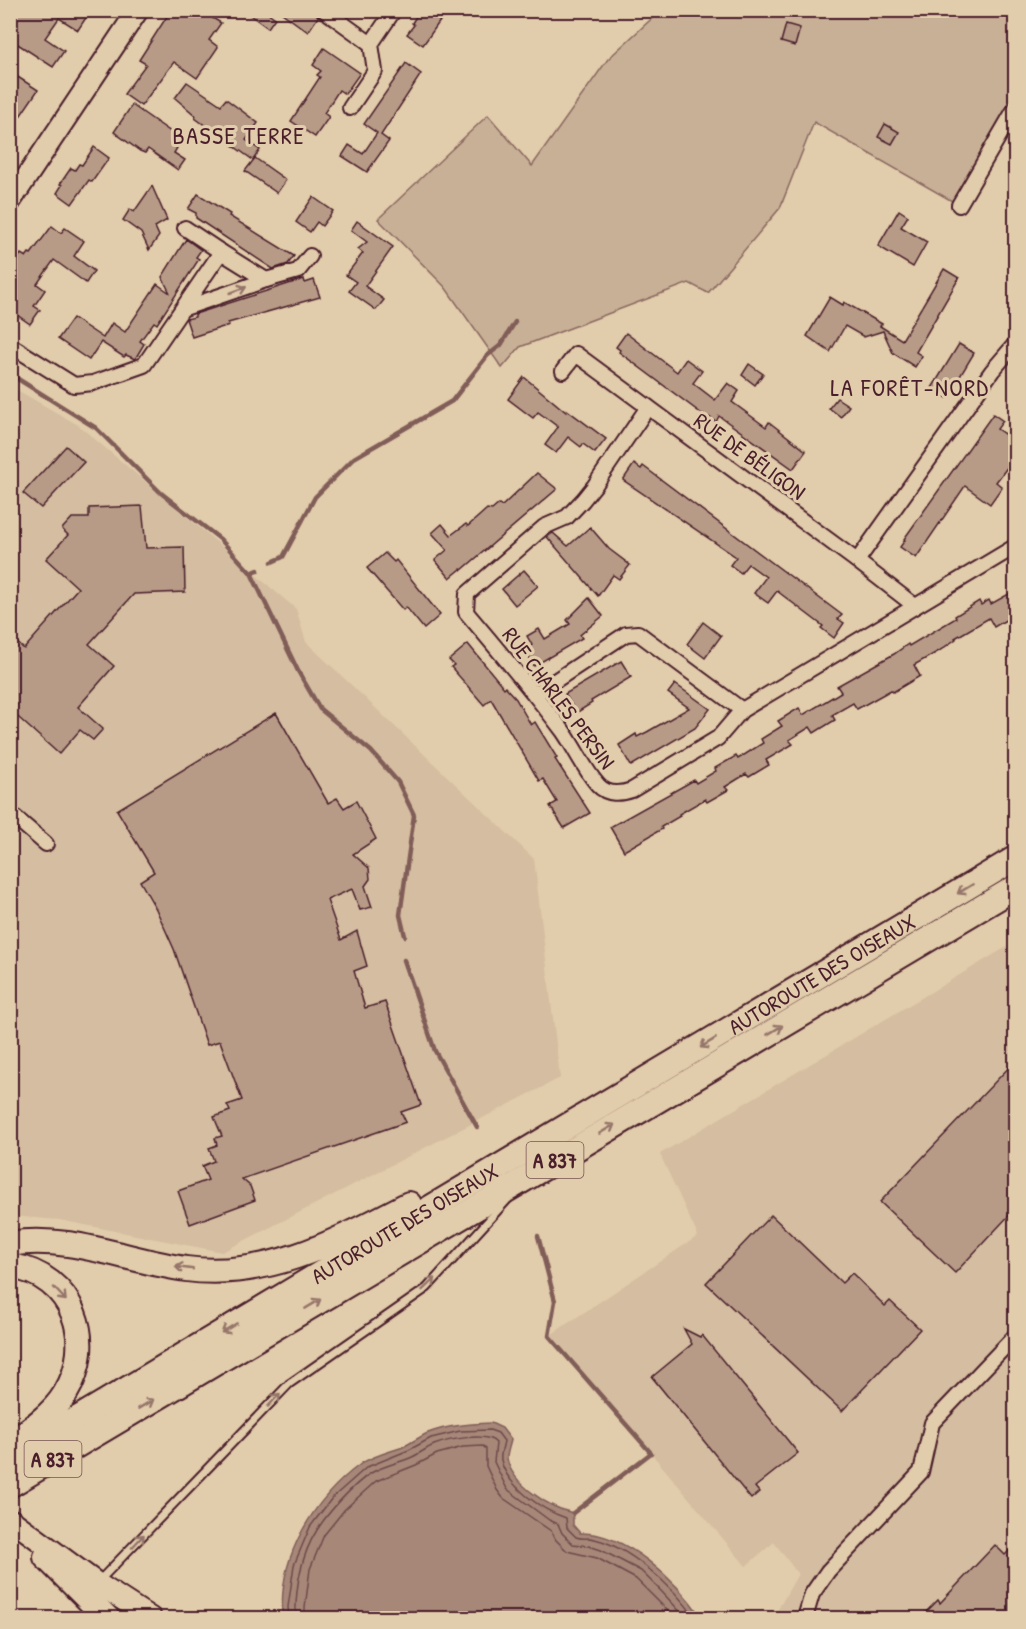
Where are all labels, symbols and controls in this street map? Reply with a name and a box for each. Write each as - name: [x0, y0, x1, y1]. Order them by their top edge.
- district label: BASSE TERRE: [173, 119, 305, 151]
- one-way arrow: [228, 284, 247, 295]
- district label: LA FORÊT-NORD: [831, 371, 989, 403]
- street label: RUE DE BÉLIGON: [688, 405, 812, 507]
- street label: RUE CHARLES PERSIN: [496, 621, 622, 775]
- one-way arrow: [957, 883, 974, 895]
- street label: AUTOROUTE DES OISEAUX: [723, 906, 921, 1041]
- one-way arrow: [766, 1023, 783, 1035]
- one-way arrow: [700, 1037, 717, 1049]
- one-way arrow: [598, 1123, 615, 1135]
- road number: A 837: [526, 1142, 584, 1178]
- street label: AUTOROUTE DES OISEAUX: [306, 1155, 504, 1291]
- one-way arrow: [175, 1262, 194, 1273]
- one-way arrow: [422, 1277, 437, 1291]
- one-way arrow: [53, 1286, 67, 1301]
- one-way arrow: [304, 1298, 321, 1310]
- one-way arrow: [221, 1323, 238, 1335]
- one-way arrow: [266, 1393, 281, 1408]
- one-way arrow: [137, 1398, 154, 1410]
- road number: A 837: [25, 1441, 82, 1477]
- one-way arrow: [131, 1534, 145, 1549]

